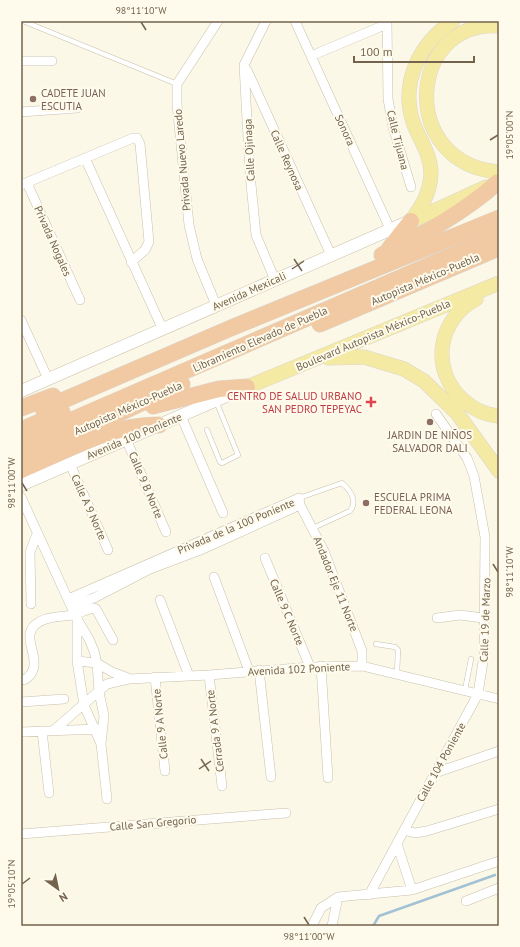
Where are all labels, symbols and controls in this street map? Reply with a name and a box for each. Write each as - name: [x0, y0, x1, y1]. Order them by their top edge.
- text: 98°11'10"W: [115, 4, 167, 17]
- scale bar: [354, 38, 474, 64]
- text: 100 m: [360, 44, 393, 59]
- place label: CADETE JUAN ESCUTIA: [41, 86, 106, 113]
- marker: CADETE JUAN ESCUTIA: [28, 94, 38, 104]
- street label: Privada Nuevo Laredo: [171, 108, 193, 212]
- street label: Calle Tijuana: [384, 109, 412, 171]
- text: 19°05'00"N: [503, 110, 516, 160]
- street label: Sonora: [332, 112, 358, 148]
- street label: Calle Ojinaga: [240, 118, 258, 182]
- street label: Calle Reynosa: [267, 127, 307, 193]
- street label: Privada Nogales: [31, 204, 75, 279]
- street label: Autopista México-Puebla: [369, 250, 481, 308]
- street label: Avenida Mexicali: [210, 268, 288, 314]
- street label: Boulevard Autopista México-Puebla: [294, 296, 452, 374]
- street label: Libramiento Elevado de Puebla: [190, 303, 330, 375]
- street label: Autopista México-Puebla: [72, 378, 184, 438]
- place label: CENTRO DE SALUD URBANO SAN PEDRO TEPEYAC: [227, 389, 362, 416]
- marker: CENTRO DE SALUD URBANO SAN PEDRO TEPEYAC: [365, 396, 377, 408]
- street label: Avenida 100 Poniente: [84, 409, 184, 462]
- marker: JARDIN DE NIÑOS SALVADOR DALI: [425, 417, 435, 427]
- place label: JARDIN DE NIÑOS SALVADOR DALI: [387, 428, 472, 455]
- street label: Calle 9 B Norte: [126, 449, 167, 521]
- text: 98°11'00"W: [5, 457, 18, 509]
- street label: Calle A 9 Norte: [68, 472, 110, 542]
- place label: ESCUELA PRIMA FEDERAL LEONA: [374, 490, 453, 517]
- street label: Privada de la 100 Poniente: [175, 495, 297, 557]
- marker: ESCUELA PRIMA FEDERAL LEONA: [361, 498, 371, 508]
- street label: Andador Eje 11 Norte: [311, 534, 362, 634]
- text: 98°11'10"W: [503, 546, 516, 598]
- street label: Calle 9 C Norte: [267, 577, 307, 648]
- street label: Calle 19 de Marzo: [477, 577, 493, 662]
- street label: Avenida 102 Poniente: [247, 659, 351, 679]
- street label: Calle 9 A Norte: [149, 688, 171, 760]
- street label: Cerrada 9 A Norte: [203, 689, 227, 773]
- street label: Calle 104 Poniente: [413, 719, 469, 804]
- street label: Calle San Gregorio: [109, 812, 197, 834]
- text: 19°05'10"N: [5, 859, 18, 909]
- north arrow: [38, 869, 78, 909]
- text: N: [57, 890, 70, 905]
- text: 98°11'00"W: [283, 930, 335, 943]

